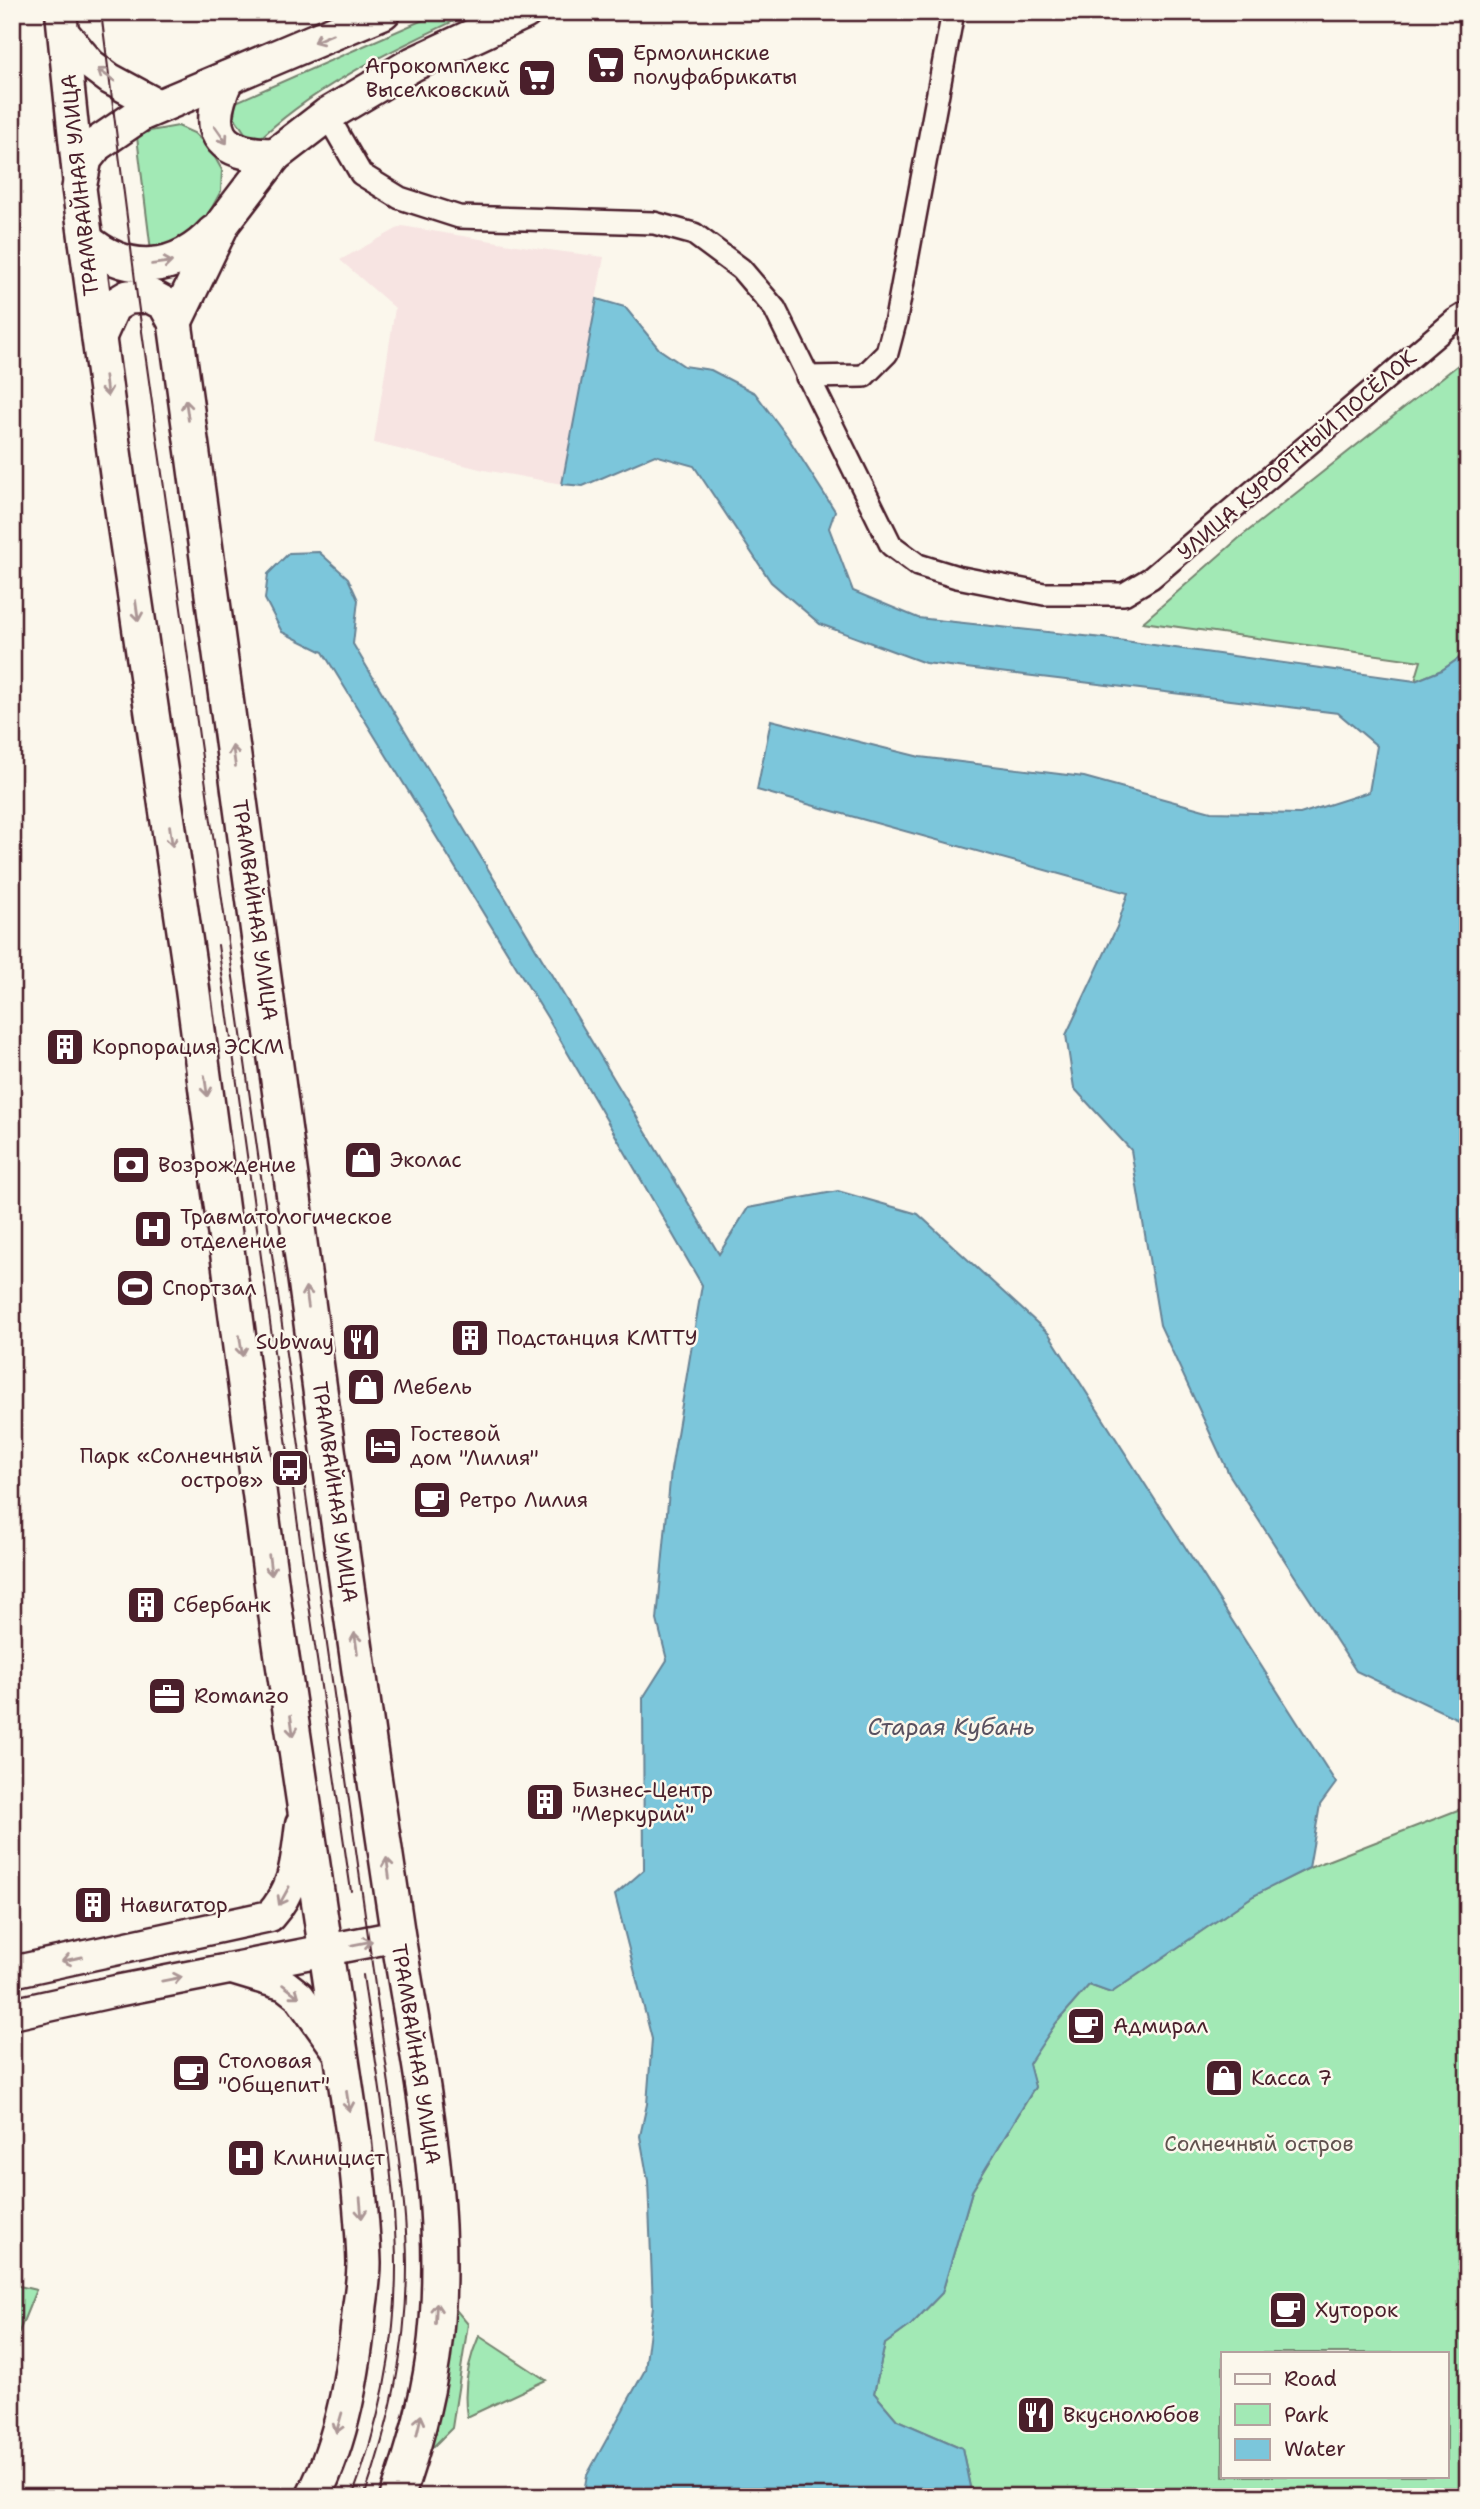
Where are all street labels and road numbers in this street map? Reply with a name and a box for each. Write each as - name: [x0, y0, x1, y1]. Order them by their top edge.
- street label: ТРАМВАЙНАЯ УЛИЦА: [54, 73, 106, 297]
- street label: УЛИЦА КУРОРТНЫЙ ПОСЁЛОК: [1172, 343, 1423, 566]
- street label: ТРАМВАЙНАЯ УЛИЦА: [226, 798, 284, 1022]
- street label: ТРАМВАЙНАЯ УЛИЦА: [306, 1380, 364, 1604]
- street label: ТРАМВАЙНАЯ УЛИЦА: [385, 1942, 447, 2166]

